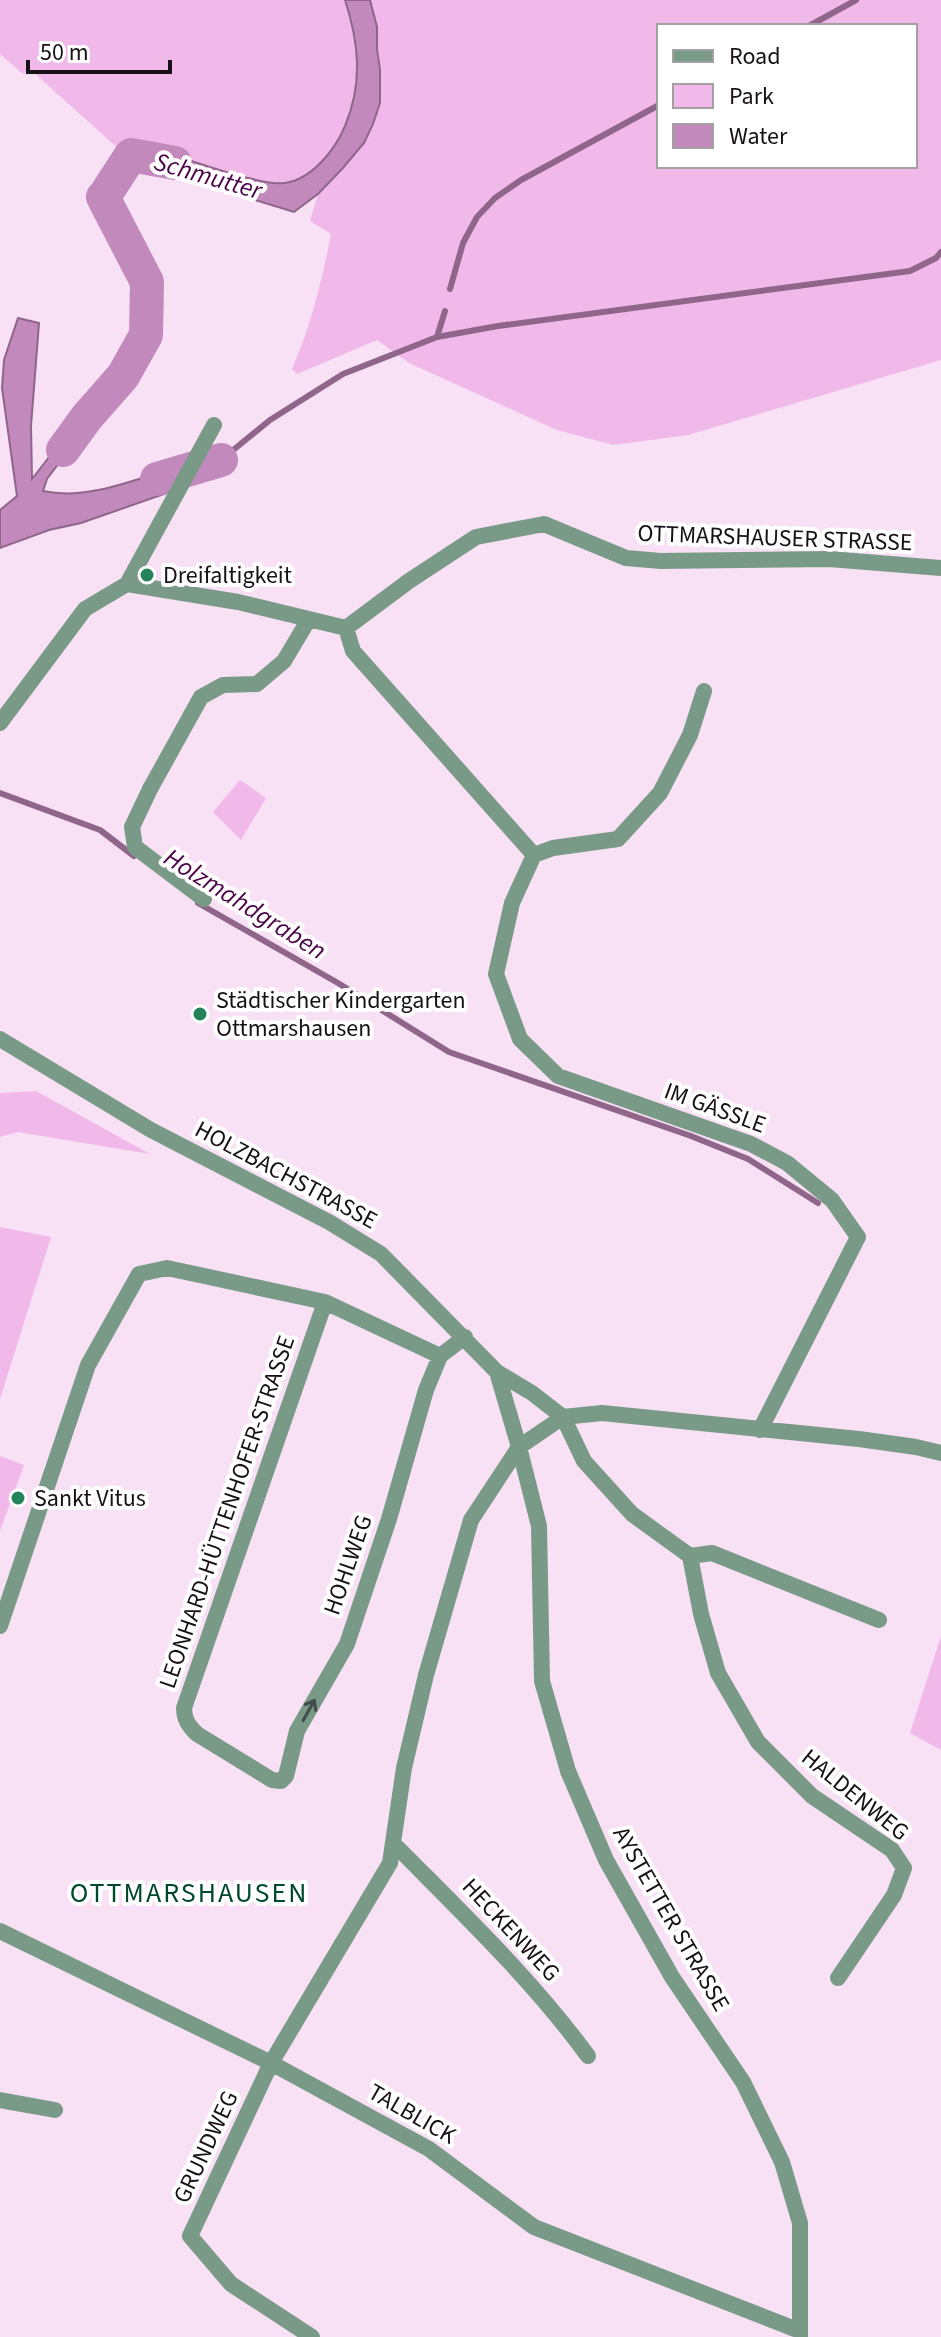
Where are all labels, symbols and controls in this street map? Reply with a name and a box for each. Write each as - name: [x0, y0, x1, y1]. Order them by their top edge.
- scale bar: [28, 24, 170, 74]
- legend: [657, 24, 917, 168]
- text: 50 m: [40, 35, 89, 70]
- text: Road: [729, 39, 781, 74]
- text: Park: [729, 79, 774, 114]
- text: Water: [729, 119, 788, 154]
- water label: Schmutter: [150, 143, 267, 209]
- street label: OTTMARSHAUSER STRASSE: [637, 516, 913, 560]
- place label: Dreifaltigkeit: [163, 558, 292, 593]
- marker: Dreifaltigkeit: [138, 566, 156, 584]
- water label: Holzmahdgraben: [157, 839, 333, 969]
- place label: Städtischer Kindergarten Ottmarshausen: [216, 983, 466, 1046]
- marker: Städtischer Kindergarten Ottmarshausen: [191, 1005, 209, 1023]
- street label: IM GÄSSLE: [659, 1073, 771, 1143]
- street label: HOLZBACHSTRASSE: [189, 1112, 383, 1238]
- street label: LEONHARD-HÜTTENHOFER-STRASSE: [150, 1331, 304, 1693]
- place label: Sankt Vitus: [34, 1481, 146, 1516]
- marker: Sankt Vitus: [9, 1489, 27, 1507]
- street label: HOHLWEG: [315, 1510, 381, 1620]
- one-way arrow: [301, 1699, 317, 1722]
- street label: HALDENWEG: [794, 1741, 916, 1849]
- street label: AYSTETTER STRASSE: [604, 1820, 738, 2018]
- street label: HECKENWEG: [454, 1870, 568, 1990]
- district label: OTTMARSHAUSEN: [70, 1873, 308, 1913]
- street label: TALBLICK: [362, 2075, 463, 2153]
- street label: GRUNDWEG: [165, 2085, 247, 2209]

